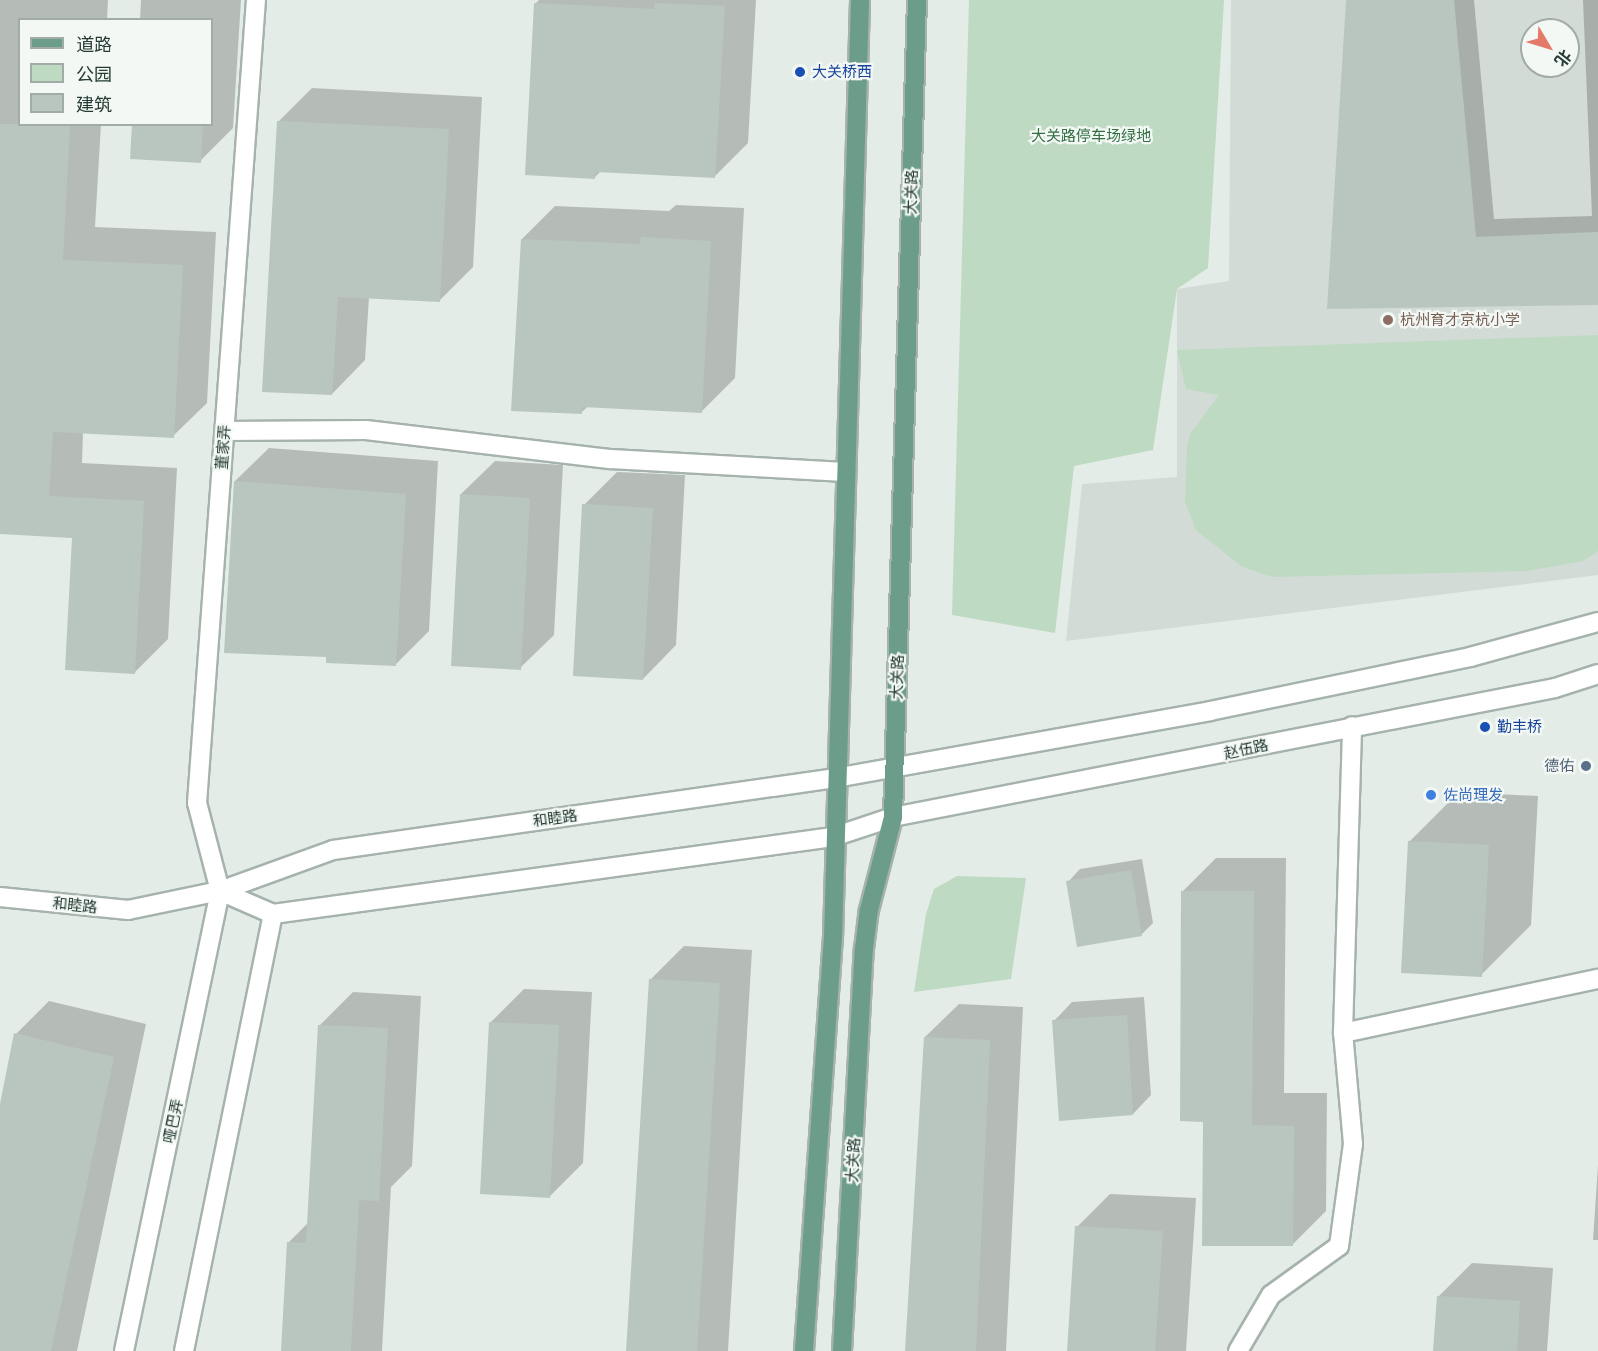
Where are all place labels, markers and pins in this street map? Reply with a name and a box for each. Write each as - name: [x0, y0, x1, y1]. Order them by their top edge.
- place label: 大关桥西: [812, 63, 872, 81]
- marker: 大关桥西: [793, 65, 807, 79]
- place label: 杭州育才京杭小学: [1400, 311, 1520, 329]
- marker: 杭州育才京杭小学: [1381, 313, 1395, 327]
- place label: 勤丰桥: [1497, 718, 1542, 736]
- marker: 勤丰桥: [1478, 720, 1492, 734]
- place label: 德佑: [1544, 757, 1574, 775]
- marker: 德佑: [1579, 759, 1593, 773]
- place label: 佐尚理发: [1443, 786, 1503, 804]
- marker: 佐尚理发: [1424, 788, 1438, 802]

